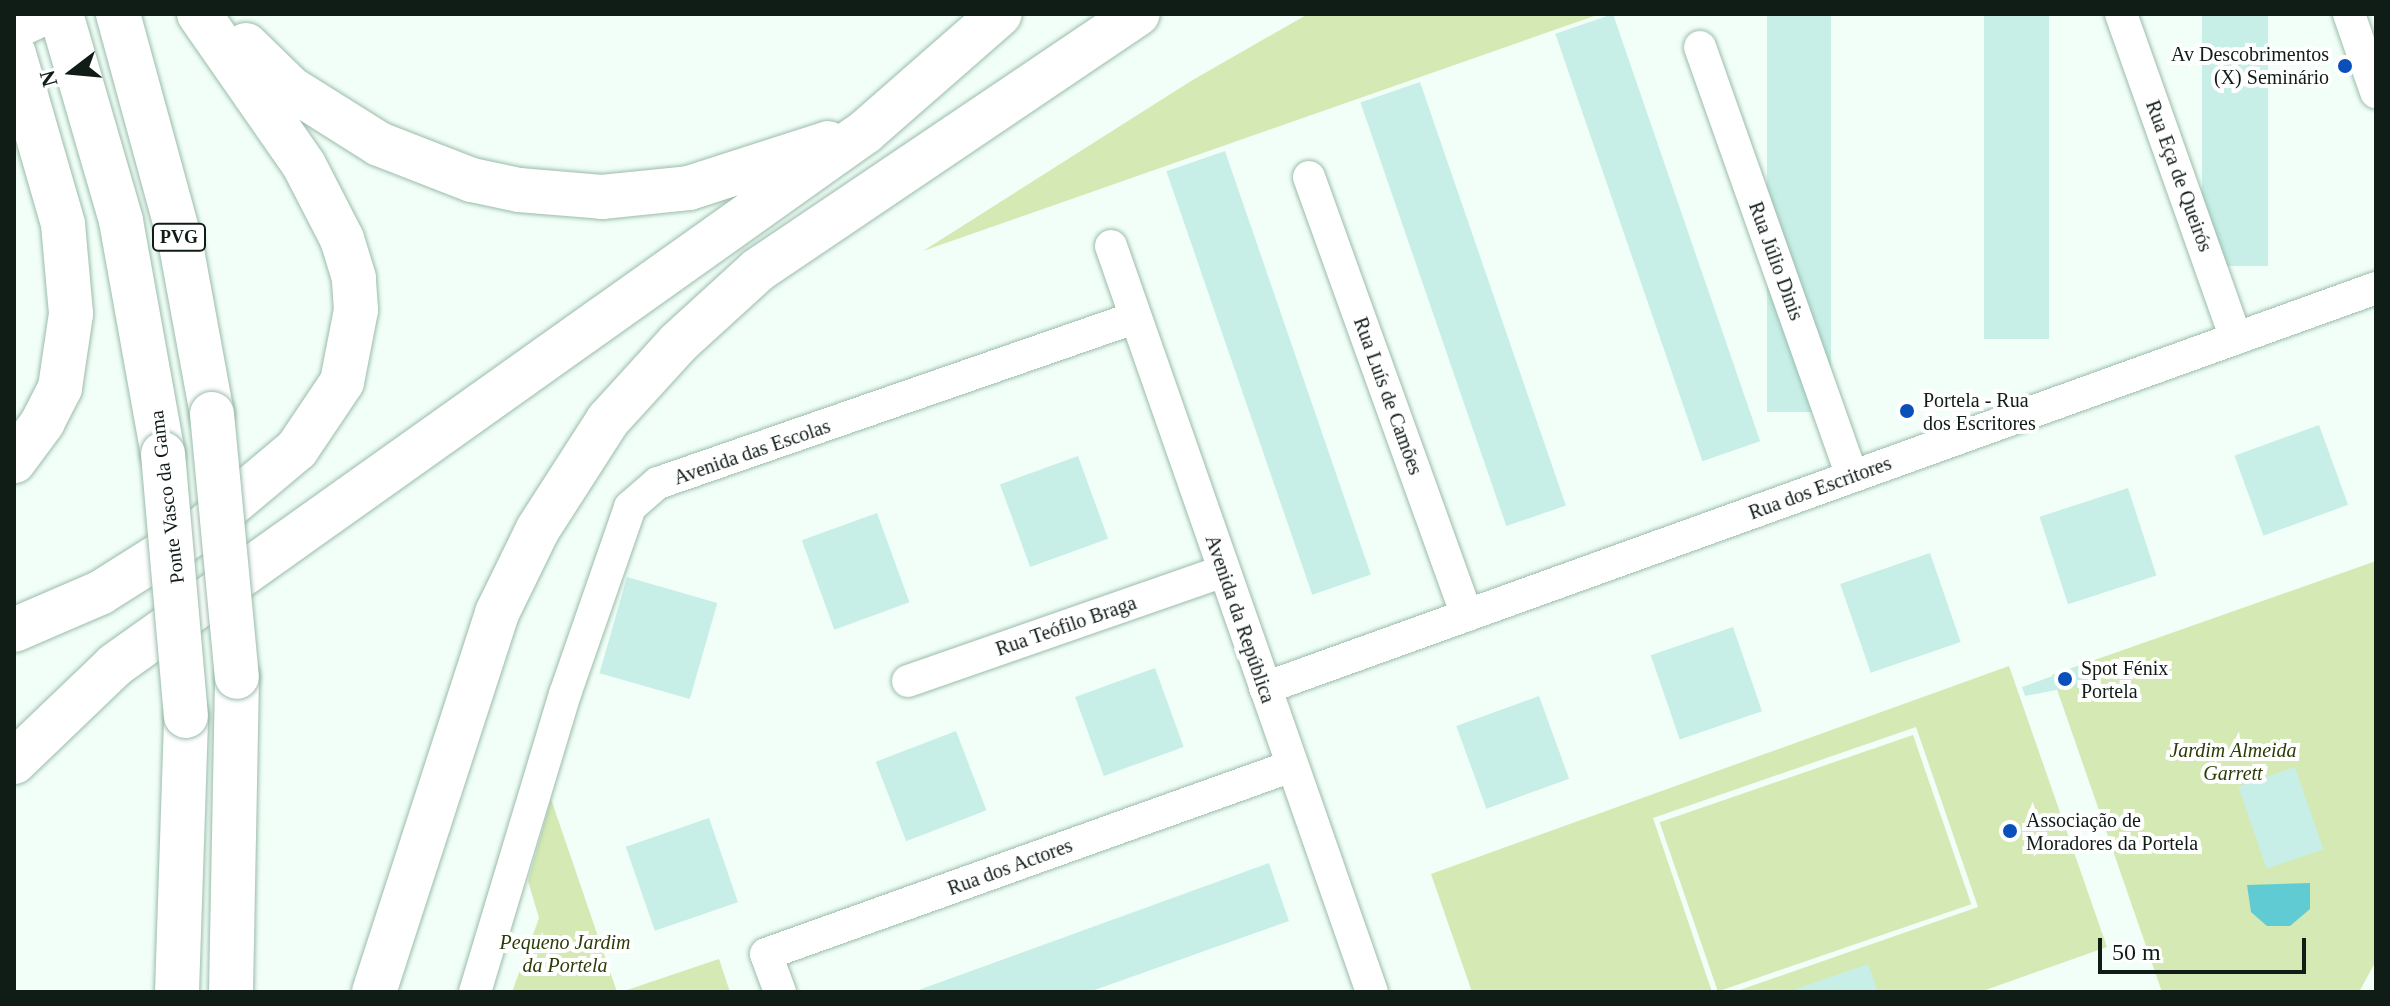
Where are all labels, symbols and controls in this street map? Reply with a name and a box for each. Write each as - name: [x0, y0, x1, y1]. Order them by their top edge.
- north arrow: [32, 32, 112, 112]
- place label: Av Descobrimentos (X) Seminário: [2171, 42, 2329, 89]
- marker: Av Descobrimentos (X) Seminário: [2336, 57, 2354, 75]
- text: N: [34, 68, 63, 90]
- street label: Rua Eça de Queirós: [2140, 97, 2218, 255]
- street label: Rua Júlio Dinis: [1743, 198, 1809, 324]
- road number: PVG: [151, 223, 207, 251]
- street label: Rua Luís de Camões: [1348, 314, 1428, 478]
- place label: Portela - Rua dos Escritores: [1923, 388, 2036, 435]
- marker: Portela - Rua dos Escritores: [1898, 402, 1916, 420]
- street label: Ponte Vasco da Gama: [144, 409, 190, 585]
- street label: Avenida das Escolas: [671, 414, 833, 490]
- street label: Rua dos Escritores: [1745, 451, 1895, 525]
- street label: Avenida da República: [1200, 532, 1280, 706]
- street label: Rua Teófilo Braga: [992, 591, 1140, 661]
- place label: Spot Fénix Portela: [2081, 656, 2168, 703]
- marker: Spot Fénix Portela: [2056, 670, 2074, 688]
- park label: Jardim Almeida Garrett: [2169, 738, 2297, 785]
- place label: Associação de Moradores da Portela: [2026, 808, 2198, 855]
- marker: Associação de Moradores da Portela: [2001, 822, 2019, 840]
- street label: Rua dos Actores: [944, 833, 1076, 901]
- scale bar: [2102, 922, 2310, 972]
- park label: Pequeno Jardim da Portela: [500, 931, 630, 978]
- text: 50 m: [2112, 939, 2161, 965]

